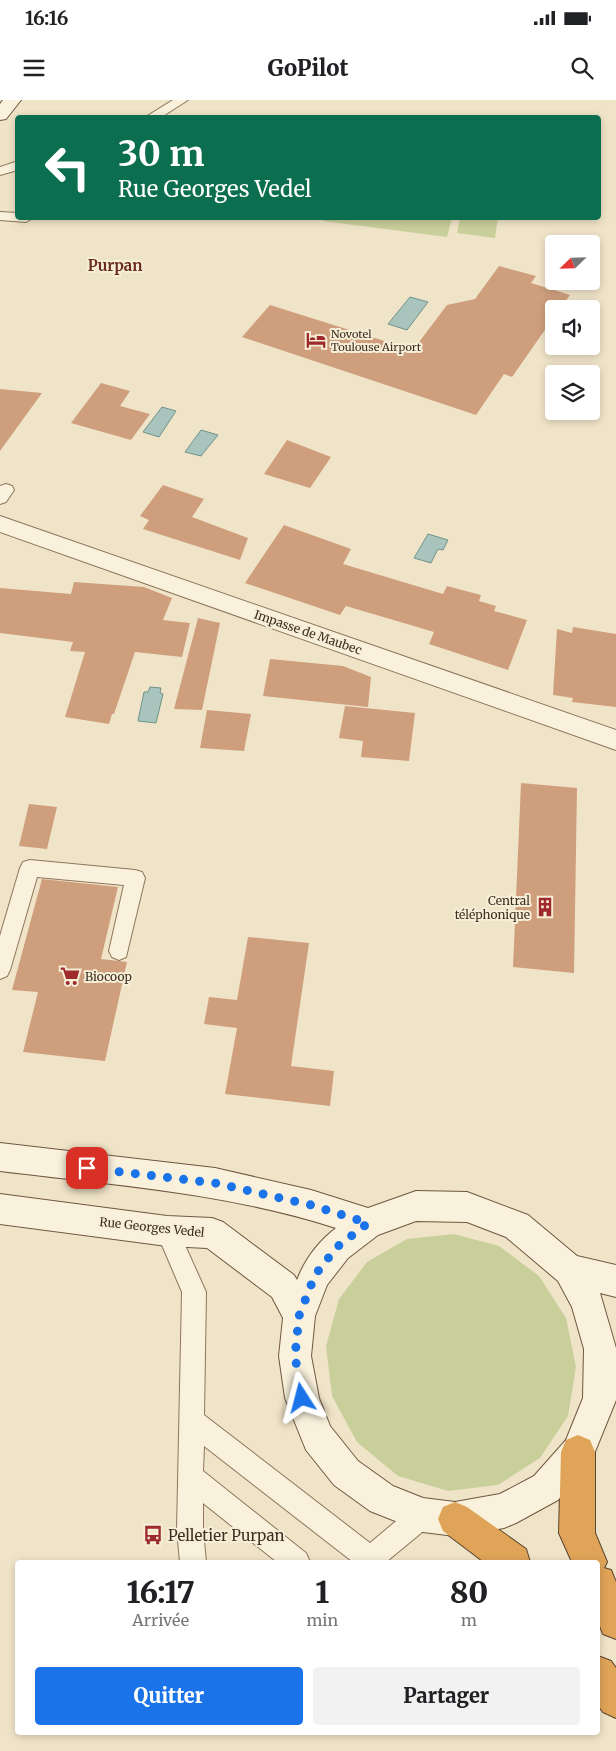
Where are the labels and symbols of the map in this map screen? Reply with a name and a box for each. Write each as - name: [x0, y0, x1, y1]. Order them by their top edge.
- north arrow: [545, 235, 600, 290]
- district label: Purpan: [88, 256, 142, 275]
- place label: Novotel Toulouse Airport: [331, 327, 422, 354]
- hotel icon: Novotel Toulouse Airport: [305, 329, 327, 351]
- street label: Impasse de Maubec: [252, 607, 364, 657]
- place label: Central téléphonique: [455, 893, 530, 922]
- building icon: Central téléphonique: [534, 896, 556, 918]
- supermarket icon: Biocoop: [59, 965, 81, 987]
- place label: Biocoop: [85, 969, 132, 984]
- pin: [66, 1147, 108, 1189]
- street label: Rue Georges Vedel: [99, 1214, 206, 1240]
- position arrow: [275, 1371, 327, 1423]
- bus stop icon: Pelletier Purpan: [142, 1524, 164, 1546]
- place label: Pelletier Purpan: [168, 1526, 284, 1545]

